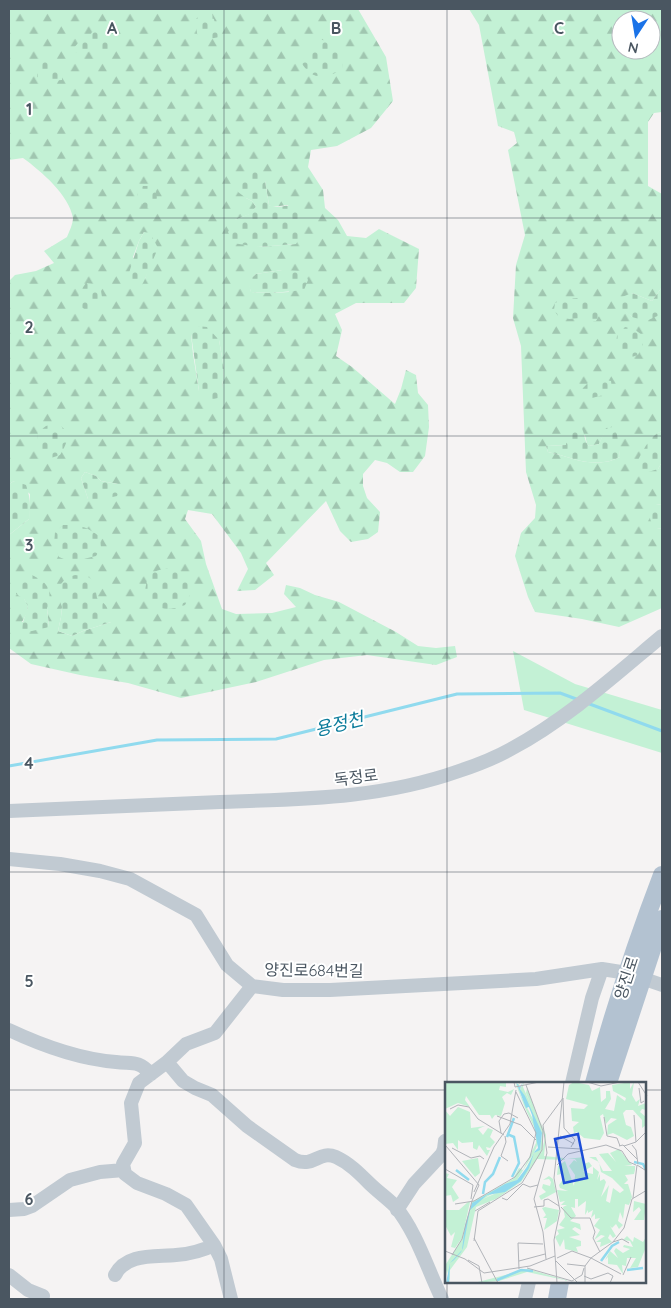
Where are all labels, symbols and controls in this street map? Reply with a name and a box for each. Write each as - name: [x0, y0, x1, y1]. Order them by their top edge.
- north arrow: [611, 10, 661, 60]
- text: A: [107, 18, 118, 38]
- text: B: [331, 18, 341, 38]
- text: C: [554, 18, 564, 38]
- text: N: [626, 38, 640, 58]
- text: 1: [26, 99, 32, 119]
- text: 2: [24, 317, 34, 337]
- text: 3: [25, 535, 33, 555]
- water label: 용정천: [312, 706, 368, 741]
- text: 4: [24, 753, 34, 773]
- street label: 독정로: [333, 764, 379, 790]
- street label: 양진로: [610, 954, 642, 1002]
- street label: 양진로684번길: [264, 959, 364, 981]
- text: 5: [24, 971, 34, 991]
- inset map: [445, 1082, 646, 1283]
- text: 6: [25, 1189, 34, 1209]

